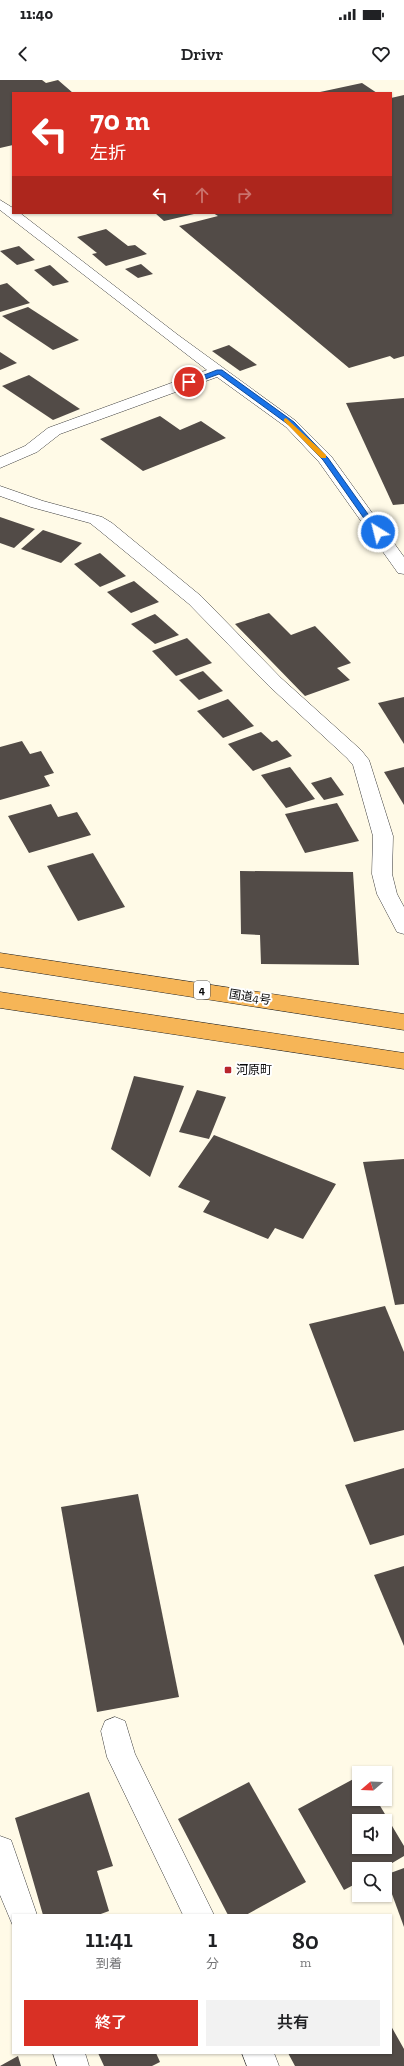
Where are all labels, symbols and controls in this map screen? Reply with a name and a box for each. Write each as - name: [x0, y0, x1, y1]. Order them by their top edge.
- text: 11:40: [20, 5, 53, 23]
- icon: back: [12, 43, 34, 65]
- text: Drivr: [181, 43, 223, 65]
- icon: heart: [370, 43, 392, 65]
- text: 70 m: [90, 104, 150, 137]
- icon: left: [24, 108, 76, 160]
- text: 左折: [90, 142, 126, 164]
- icon: left: [149, 184, 171, 206]
- icon: ahead: [191, 184, 213, 206]
- icon: right: [233, 184, 255, 206]
- pin: [172, 365, 206, 399]
- icon: arrive: [178, 371, 200, 393]
- position arrow: [357, 511, 399, 553]
- road number: 4: [194, 981, 210, 999]
- street label: 国道4号: [228, 987, 272, 1007]
- place label: 河原町: [236, 1063, 272, 1077]
- marker: 河原町: [223, 1065, 233, 1075]
- north arrow: [352, 1766, 392, 1806]
- map controls: [352, 1766, 392, 1902]
- button: sound: [352, 1814, 392, 1854]
- button: search: [352, 1862, 392, 1902]
- text: 11:41: [85, 1924, 133, 1953]
- text: 1: [208, 1924, 217, 1953]
- text: 80: [292, 1926, 319, 1955]
- text: m: [300, 1955, 311, 1970]
- text: 到着: [96, 1956, 122, 1971]
- text: 分: [206, 1956, 219, 1971]
- button: 終了: [24, 2000, 198, 2046]
- button: 共有: [206, 2000, 380, 2046]

